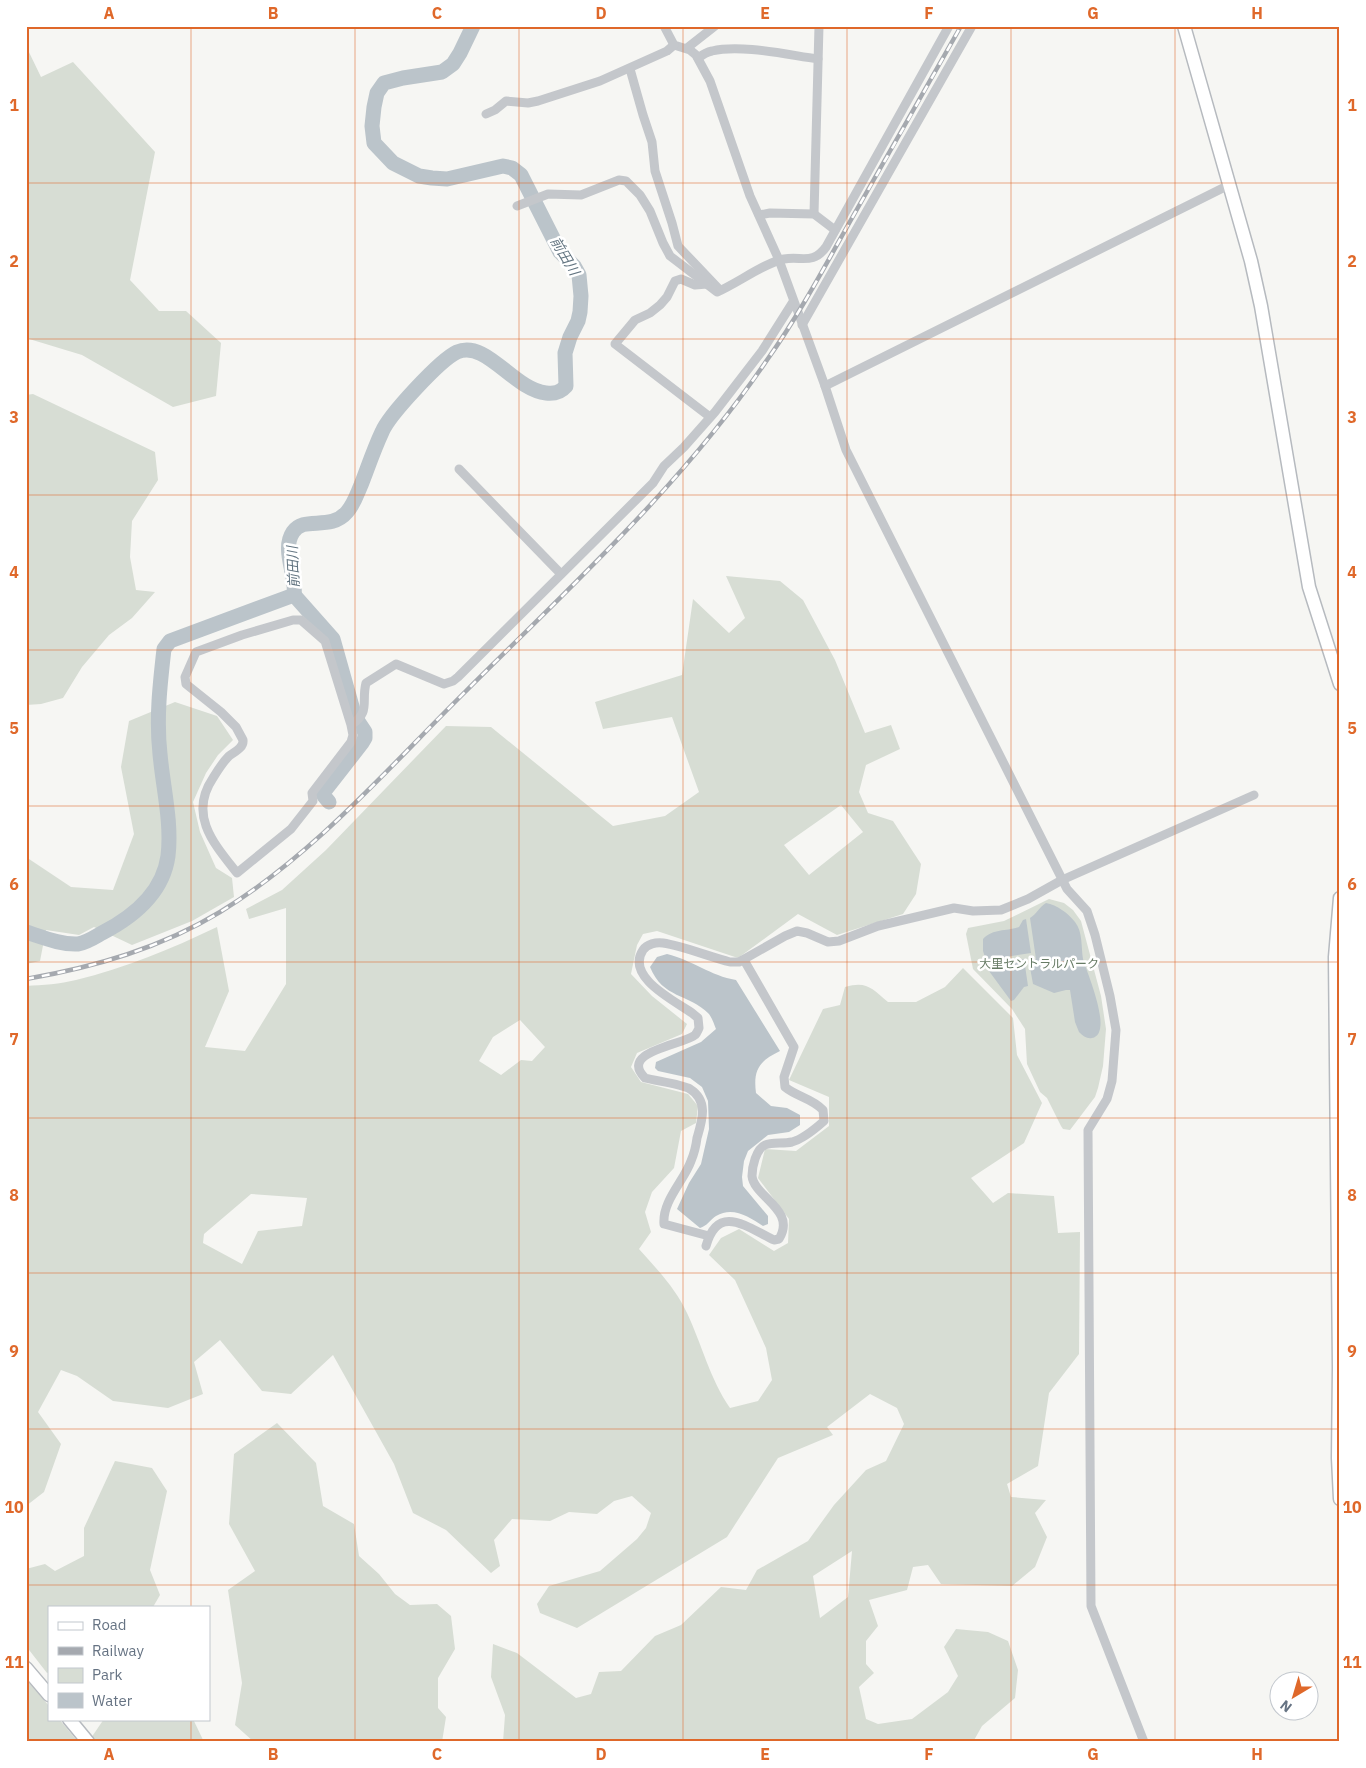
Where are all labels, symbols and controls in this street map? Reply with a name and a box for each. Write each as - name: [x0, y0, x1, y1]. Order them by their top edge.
- text: A: [104, 3, 115, 23]
- text: B: [268, 3, 279, 23]
- text: C: [432, 3, 442, 23]
- text: D: [595, 3, 607, 23]
- text: E: [760, 3, 770, 23]
- text: F: [924, 3, 934, 23]
- text: G: [1087, 3, 1099, 23]
- text: H: [1251, 3, 1263, 23]
- text: 1: [9, 95, 19, 115]
- text: 1: [1347, 95, 1357, 115]
- water label: 前田川: [546, 233, 585, 280]
- text: 2: [9, 251, 19, 271]
- text: 2: [1347, 251, 1357, 271]
- text: 3: [9, 407, 19, 427]
- text: 3: [1347, 407, 1357, 427]
- water label: 前田川: [283, 544, 303, 588]
- text: 4: [9, 562, 19, 582]
- text: 4: [1347, 562, 1357, 582]
- text: 5: [9, 718, 19, 738]
- text: 5: [1347, 718, 1357, 738]
- text: 6: [9, 874, 19, 894]
- text: 6: [1347, 874, 1357, 894]
- park label: 大里セントラルパーク: [979, 956, 1099, 971]
- text: 7: [9, 1029, 19, 1049]
- text: 7: [1347, 1029, 1357, 1049]
- text: 8: [9, 1185, 19, 1205]
- text: 8: [1347, 1185, 1357, 1205]
- text: 9: [9, 1341, 19, 1361]
- text: 9: [1347, 1341, 1357, 1361]
- text: 10: [4, 1497, 24, 1517]
- text: 10: [1342, 1497, 1362, 1517]
- legend: [48, 1606, 210, 1720]
- text: Road: [92, 1615, 127, 1634]
- text: Railway: [92, 1641, 145, 1660]
- text: 11: [4, 1652, 24, 1672]
- text: 11: [1342, 1652, 1362, 1672]
- text: Park: [92, 1665, 122, 1684]
- north arrow: [1268, 1670, 1318, 1720]
- text: Water: [92, 1691, 133, 1710]
- text: N: [1276, 1696, 1296, 1716]
- text: A: [104, 1744, 115, 1764]
- text: B: [268, 1744, 279, 1764]
- text: C: [432, 1744, 442, 1764]
- text: D: [595, 1744, 607, 1764]
- text: E: [760, 1744, 770, 1764]
- text: F: [924, 1744, 934, 1764]
- text: G: [1087, 1744, 1099, 1764]
- text: H: [1251, 1744, 1263, 1764]

